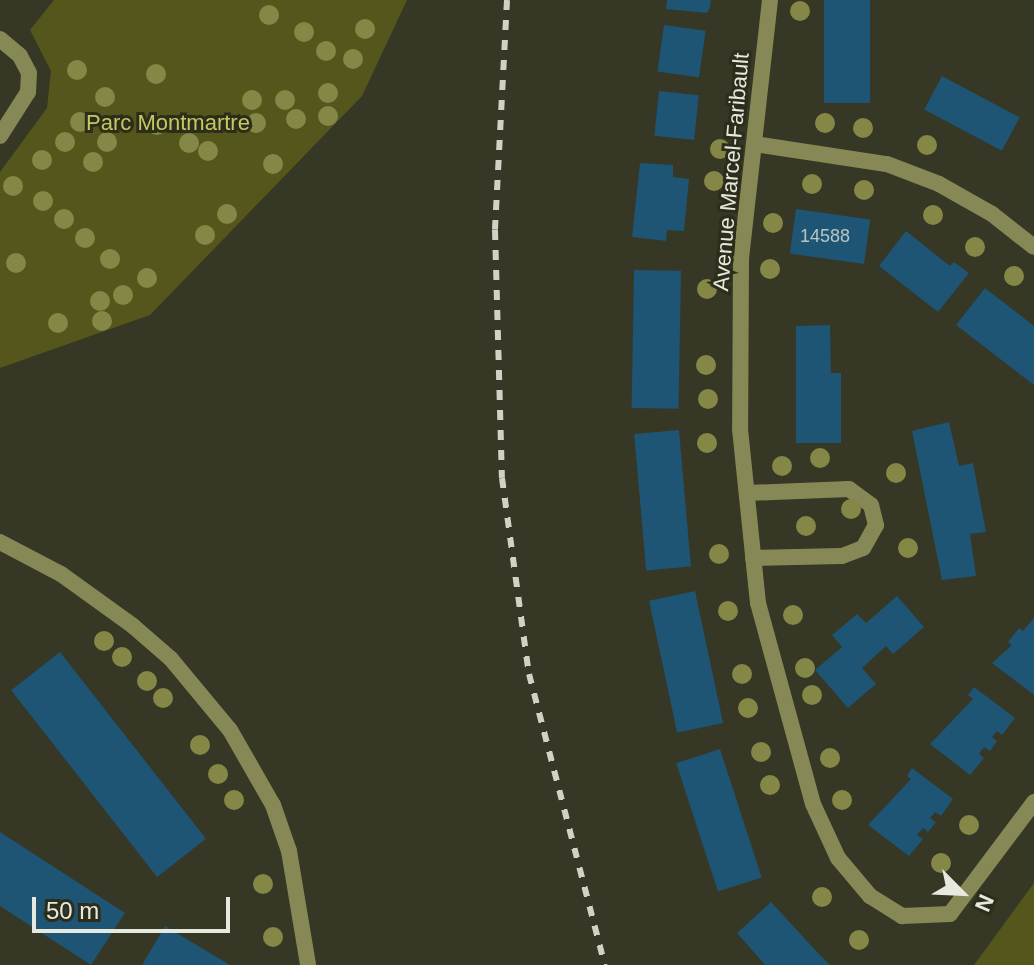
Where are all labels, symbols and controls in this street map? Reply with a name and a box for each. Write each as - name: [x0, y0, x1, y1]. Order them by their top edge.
- street label: Avenue Marcel-Faribault: [707, 52, 755, 292]
- park label: Parc Montmartre: [86, 110, 250, 136]
- house number: 14588: [800, 225, 850, 247]
- north arrow: [922, 853, 1002, 933]
- scale bar: [36, 881, 234, 931]
- text: N: [970, 891, 999, 915]
- text: 50 m: [46, 897, 99, 924]

